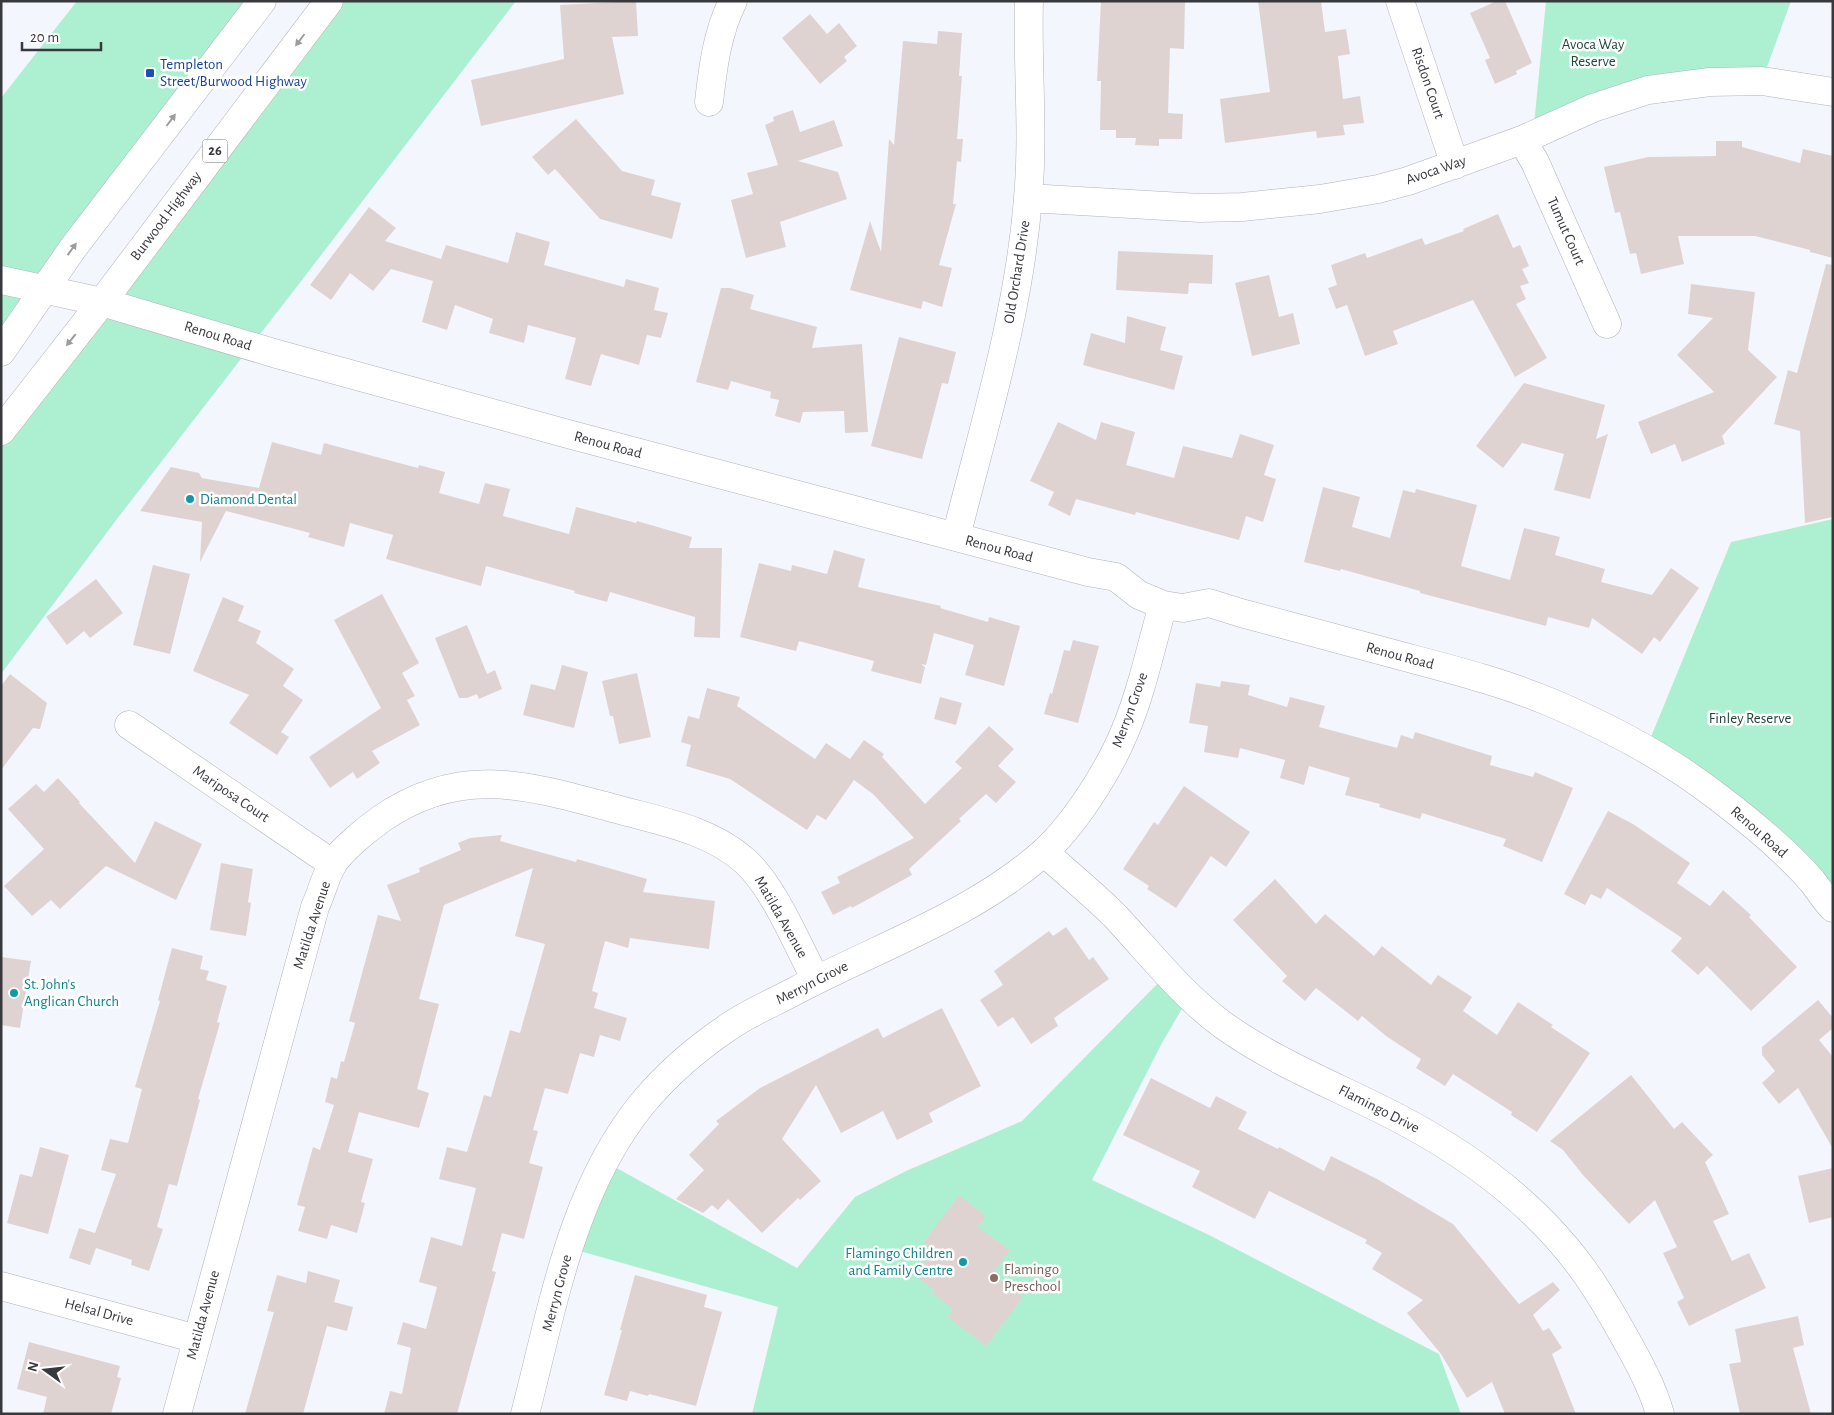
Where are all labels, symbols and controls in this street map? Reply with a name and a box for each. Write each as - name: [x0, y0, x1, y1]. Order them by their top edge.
- scale bar: [22, 20, 101, 52]
- text: 20 m: [30, 30, 59, 45]
- one-way arrow: [294, 33, 305, 46]
- park label: Avoca Way Reserve: [1562, 37, 1625, 69]
- street label: Risdon Court: [1409, 45, 1447, 121]
- place label: Templeton Street/Burwood Highway: [160, 57, 307, 89]
- marker: Templeton Street/Burwood Highway: [144, 67, 156, 79]
- one-way arrow: [166, 113, 176, 127]
- road number: 26: [202, 140, 228, 162]
- street label: Avoca Way: [1404, 153, 1469, 187]
- street label: Burwood Highway: [128, 168, 205, 263]
- street label: Tumut Court: [1544, 195, 1588, 267]
- street label: Old Orchard Drive: [1001, 219, 1033, 325]
- one-way arrow: [67, 243, 77, 256]
- street label: Renou Road: [182, 319, 254, 353]
- one-way arrow: [65, 333, 76, 346]
- street label: Renou Road: [572, 429, 644, 461]
- place label: Diamond Dental: [200, 492, 297, 507]
- marker: Diamond Dental: [184, 493, 196, 505]
- street label: Renou Road: [963, 533, 1035, 565]
- street label: Renou Road: [1364, 640, 1436, 672]
- street label: Merryn Grove: [1109, 670, 1151, 750]
- park label: Finley Reserve: [1709, 711, 1791, 726]
- street label: Mariposa Court: [190, 763, 272, 825]
- street label: Renou Road: [1728, 803, 1790, 861]
- street label: Matilda Avenue: [752, 874, 810, 961]
- street label: Matilda Avenue: [291, 879, 333, 971]
- street label: Merryn Grove: [774, 958, 851, 1008]
- place label: St. John's Anglican Church: [24, 977, 119, 1009]
- marker: St. John's Anglican Church: [8, 987, 20, 999]
- street label: Flamingo Drive: [1336, 1082, 1422, 1136]
- place label: Flamingo Children and Family Centre: [845, 1246, 953, 1278]
- street label: Merryn Grove: [540, 1253, 574, 1333]
- marker: Flamingo Children and Family Centre: [957, 1256, 969, 1268]
- place label: Flamingo Preschool: [1004, 1262, 1061, 1294]
- street label: Matilda Avenue: [184, 1269, 222, 1361]
- marker: Flamingo Preschool: [988, 1272, 1000, 1284]
- street label: Helsal Drive: [63, 1296, 135, 1328]
- north arrow: [20, 1345, 70, 1395]
- text: N: [25, 1360, 41, 1373]

